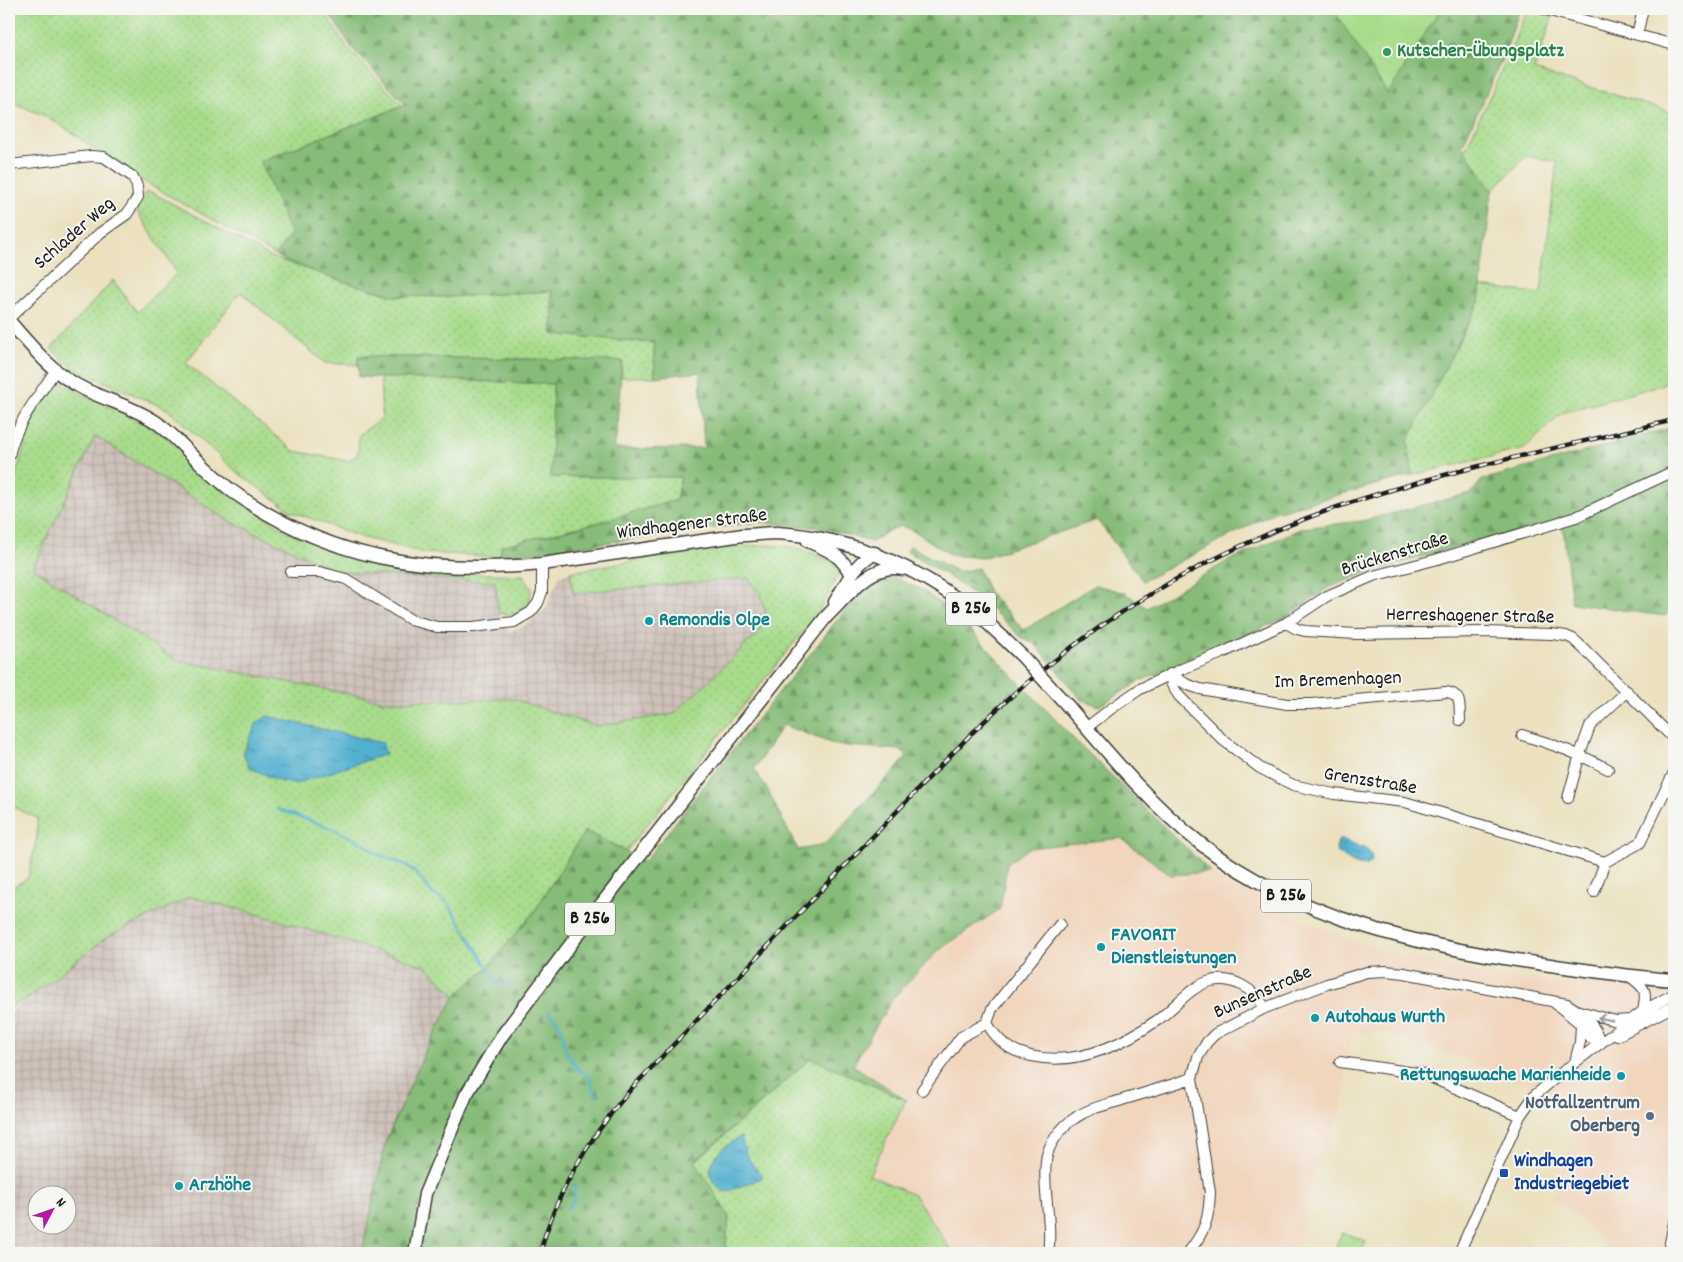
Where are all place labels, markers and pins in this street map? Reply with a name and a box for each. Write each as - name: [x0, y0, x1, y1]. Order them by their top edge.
- place label: Kutschen-Übungsplatz: [1397, 38, 1564, 66]
- marker: Kutschen-Übungsplatz: [1381, 46, 1393, 58]
- place label: Remondis Olpe: [659, 607, 770, 635]
- marker: Remondis Olpe: [643, 615, 655, 627]
- place label: FAVORIT Dienstleistungen: [1111, 922, 1237, 973]
- marker: FAVORIT Dienstleistungen: [1095, 941, 1107, 953]
- place label: Autohaus Wurth: [1325, 1004, 1445, 1032]
- marker: Autohaus Wurth: [1309, 1012, 1321, 1024]
- place label: Rettungswache Marienheide: [1400, 1062, 1611, 1090]
- marker: Rettungswache Marienheide: [1615, 1070, 1627, 1082]
- place label: Notfallzentrum Oberberg: [1525, 1090, 1640, 1141]
- marker: Notfallzentrum Oberberg: [1644, 1110, 1656, 1122]
- place label: Windhagen Industriegebiet: [1514, 1148, 1630, 1199]
- marker: Windhagen Industriegebiet: [1498, 1167, 1510, 1179]
- place label: Arzhöhe: [189, 1172, 251, 1200]
- marker: Arzhöhe: [173, 1180, 185, 1192]

